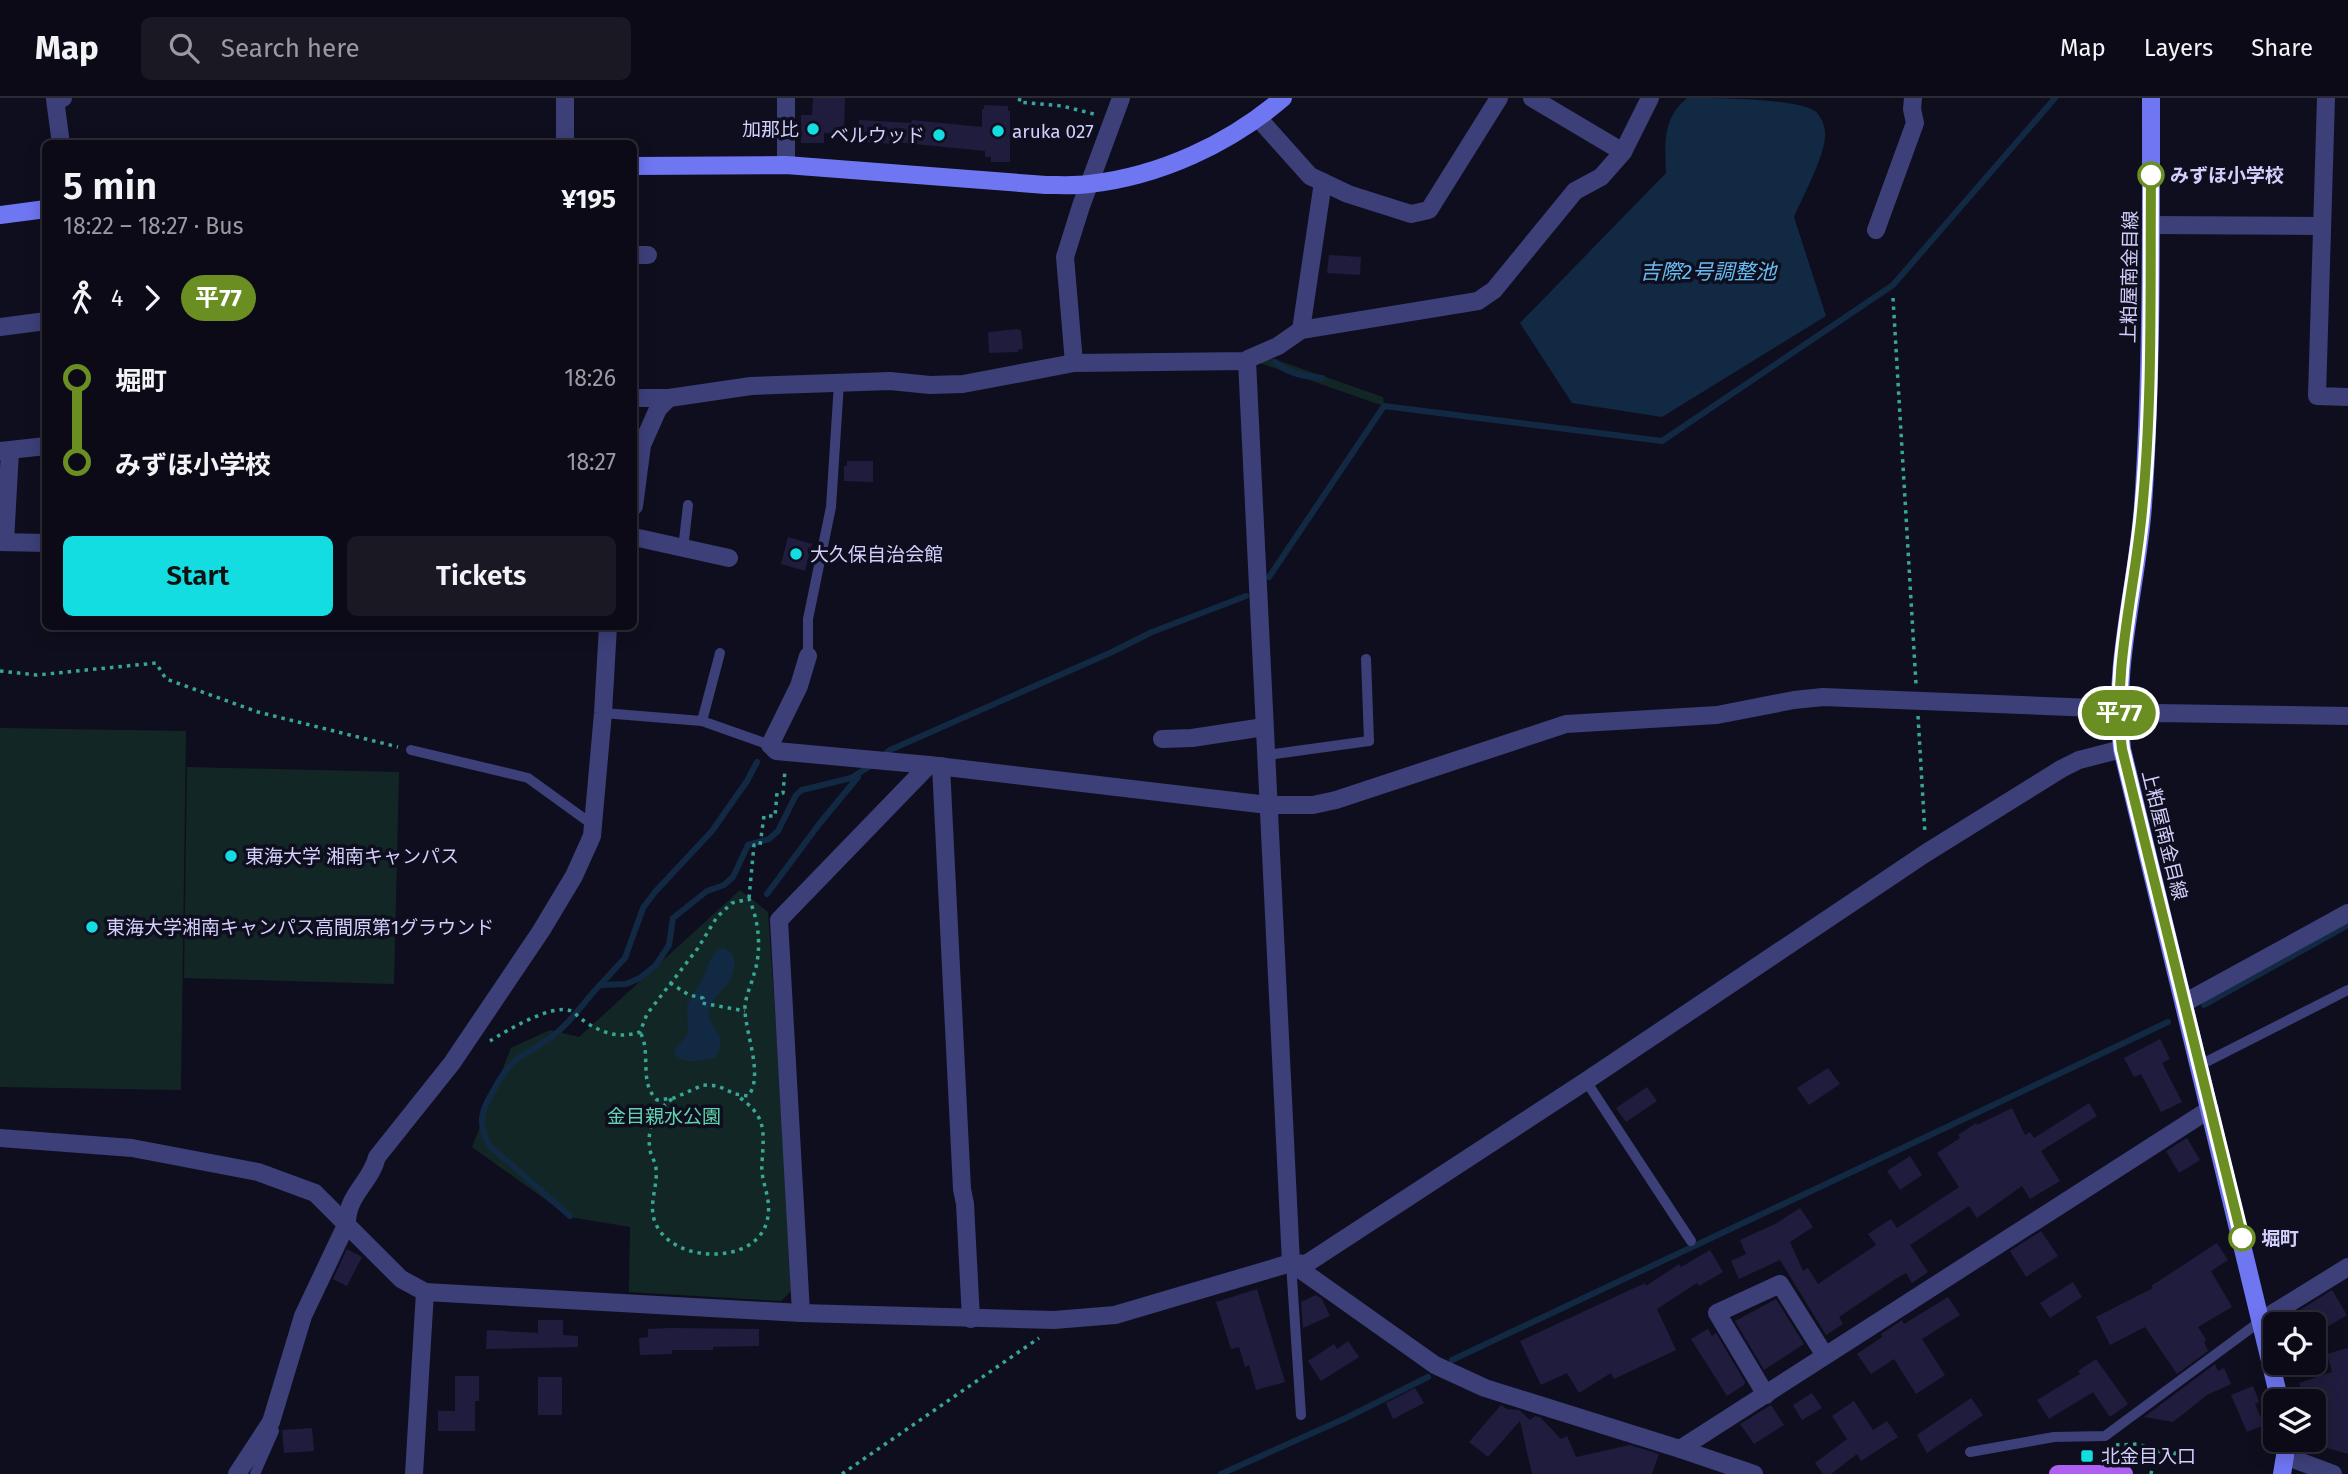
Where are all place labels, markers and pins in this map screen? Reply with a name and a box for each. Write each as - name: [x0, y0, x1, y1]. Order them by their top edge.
- place label: 加那比: [742, 118, 799, 141]
- place label: aruka 027: [1012, 120, 1094, 143]
- marker: 加那比: [805, 121, 821, 137]
- marker: aruka 027: [990, 123, 1006, 139]
- place label: ベルウッド: [830, 124, 925, 147]
- marker: ベルウッド: [931, 127, 947, 143]
- marker: みずほ小学校: [2138, 162, 2164, 188]
- place label: みずほ小学校: [2170, 164, 2284, 187]
- place label: 大久保自治会館: [810, 543, 943, 566]
- marker: 大久保自治会館: [788, 546, 804, 562]
- place label: 東海大学 湘南キャンパス: [245, 845, 459, 868]
- marker: 東海大学 湘南キャンパス: [223, 848, 239, 864]
- place label: 東海大学湘南キャンパス高間原第1グラウンド: [106, 916, 494, 939]
- marker: 東海大学湘南キャンパス高間原第1グラウンド: [84, 919, 100, 935]
- marker: 堀町: [2229, 1225, 2255, 1251]
- place label: 堀町: [2261, 1227, 2299, 1250]
- place label: 北金目入口: [2101, 1445, 2196, 1468]
- marker: 北金目入口: [2079, 1448, 2095, 1464]

